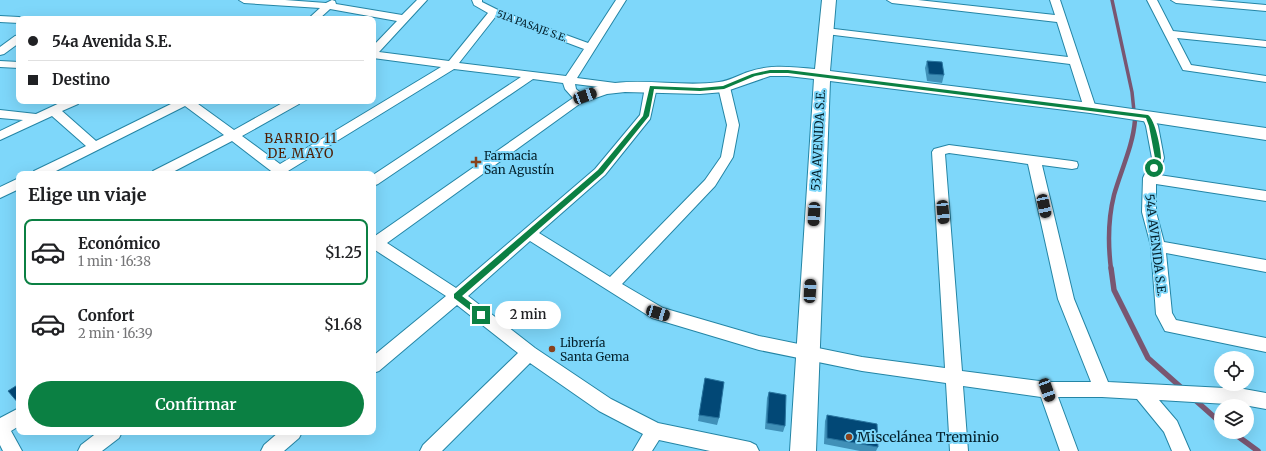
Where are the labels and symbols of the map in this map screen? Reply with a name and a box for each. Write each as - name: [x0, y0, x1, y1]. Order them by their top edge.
- street label: 51A PASAJE S.E.: [495, 7, 569, 45]
- car: [572, 86, 598, 106]
- street label: 53A AVENIDA S.E.: [808, 89, 828, 191]
- district label: BARRIO 11 DE MAYO: [264, 130, 338, 162]
- place label: Farmacia San Agustín: [484, 148, 554, 177]
- marker: Farmacia San Agustín: [471, 157, 481, 167]
- route start: [1145, 159, 1163, 177]
- car: [1036, 193, 1052, 219]
- street label: 54A AVENIDA S.E.: [1142, 193, 1170, 297]
- car: [936, 200, 950, 224]
- car: [807, 202, 821, 226]
- car: [803, 279, 817, 303]
- callout: 2 min: [495, 301, 561, 329]
- car: [645, 304, 671, 322]
- route end: [472, 306, 490, 324]
- place label: Librería Santa Gema: [560, 335, 630, 364]
- marker: Librería Santa Gema: [547, 344, 557, 354]
- car: [1037, 377, 1057, 403]
- place label: Miscelánea Treminio: [857, 428, 999, 446]
- marker: Miscelánea Treminio: [844, 432, 854, 442]

